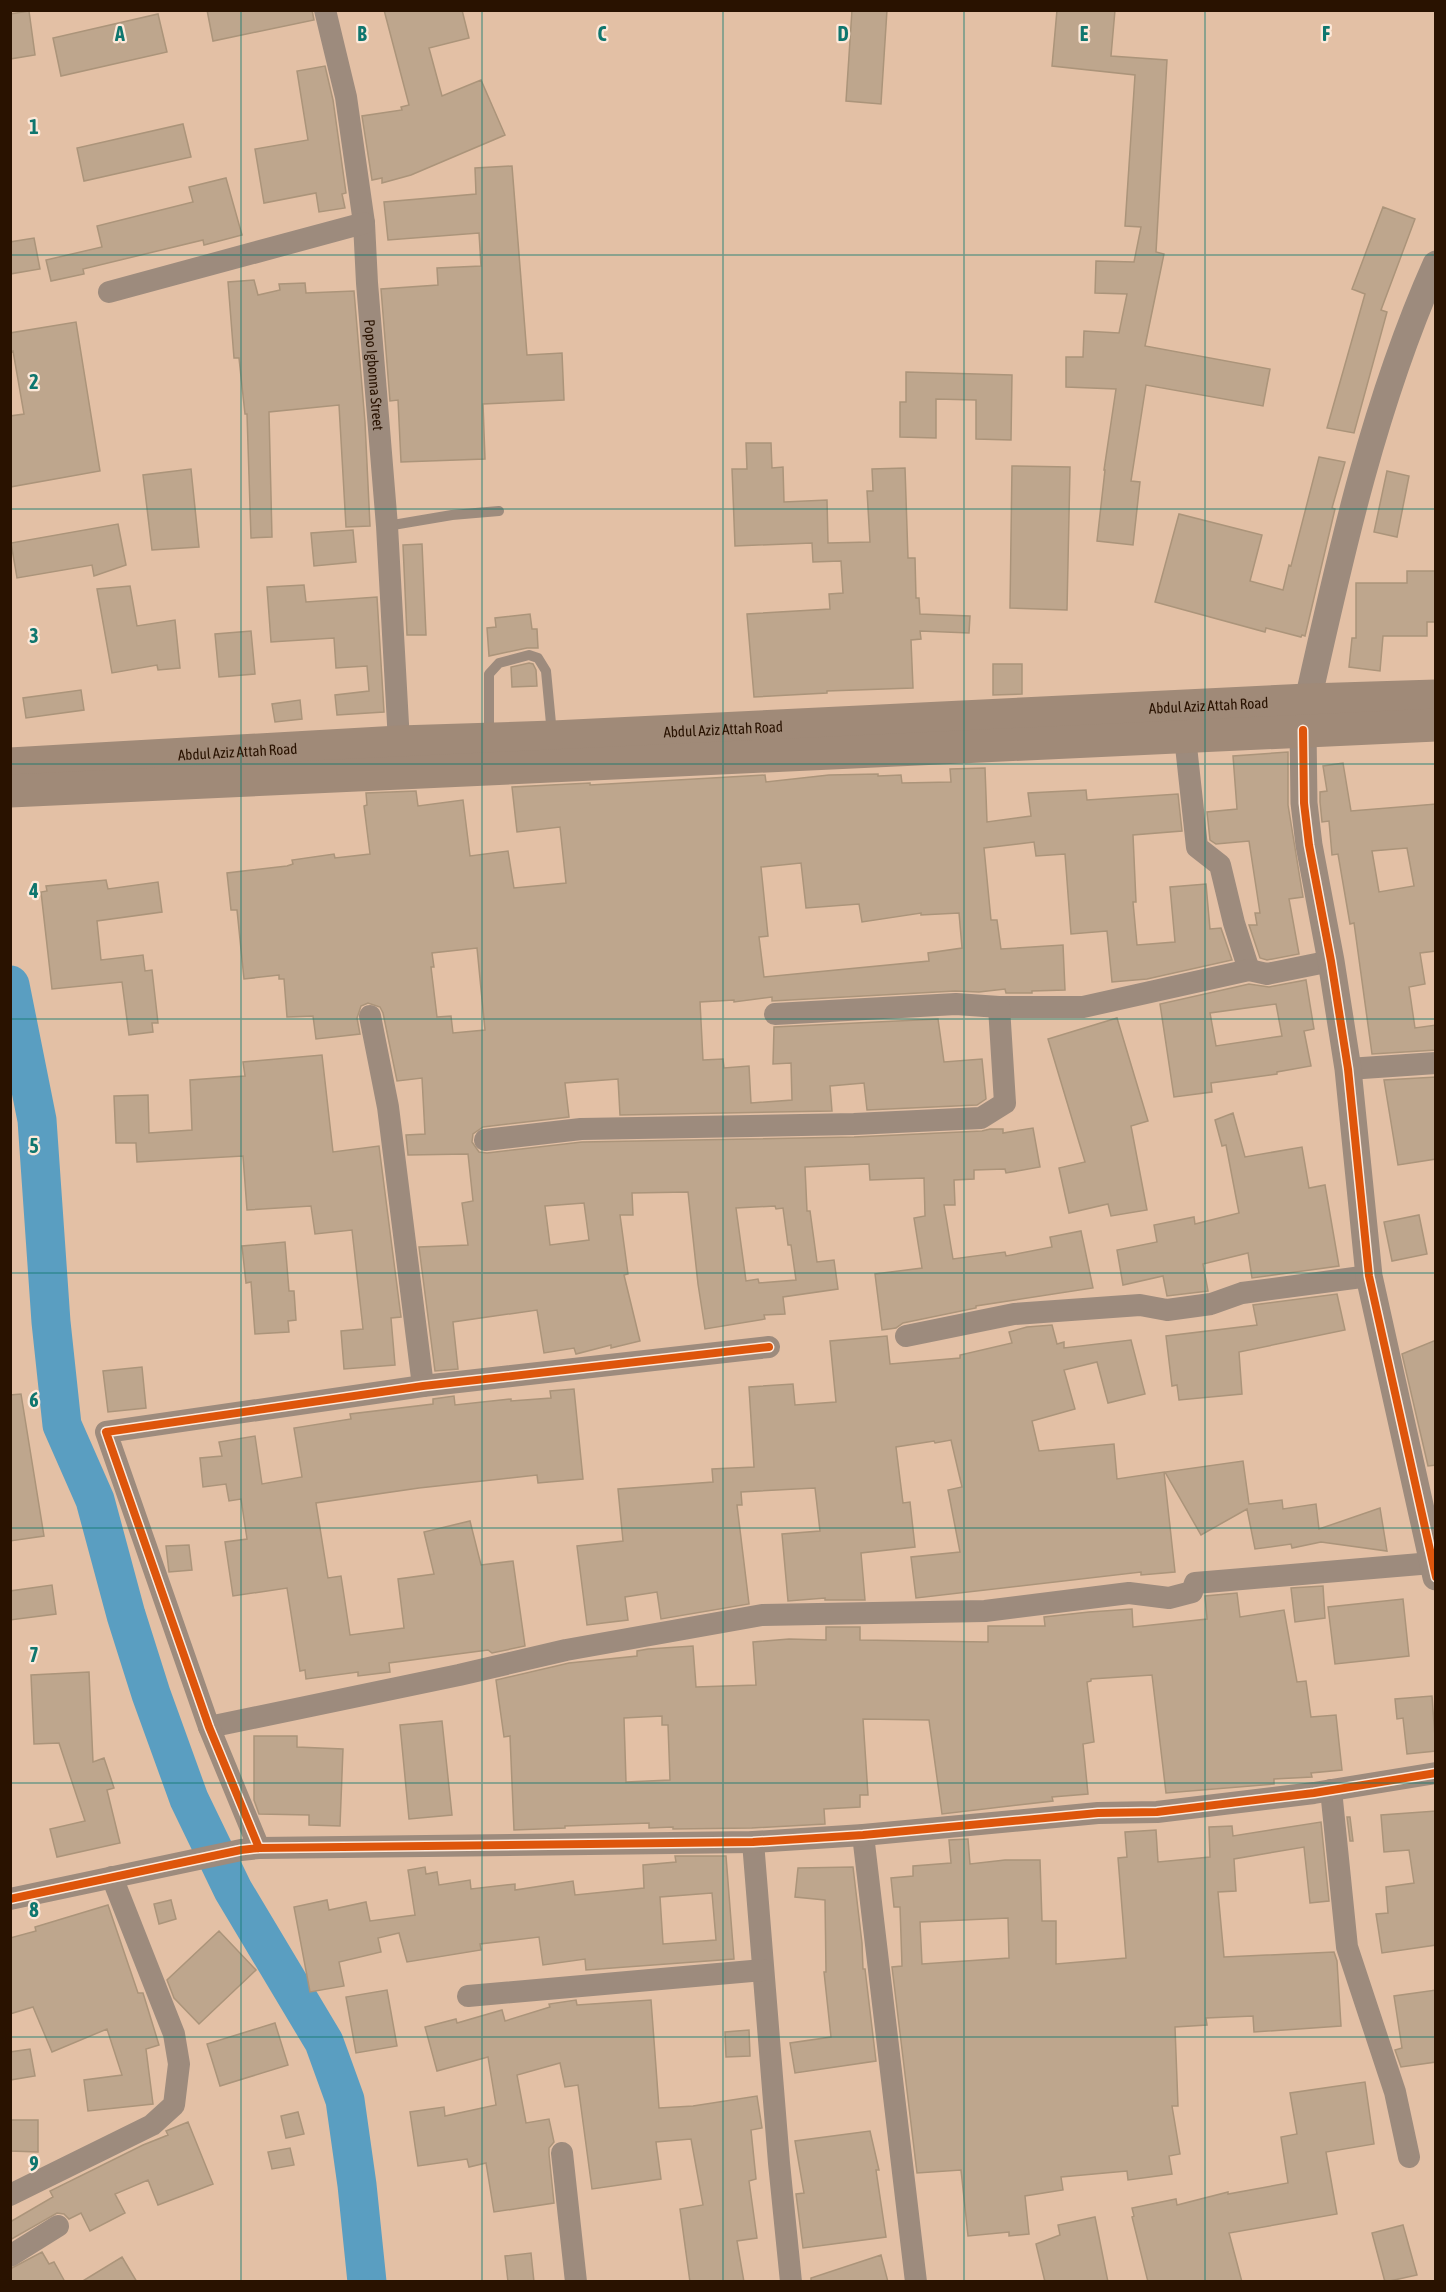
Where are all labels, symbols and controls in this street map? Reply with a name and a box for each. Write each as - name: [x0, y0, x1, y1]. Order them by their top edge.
- text: A: [114, 22, 125, 45]
- text: B: [357, 22, 367, 45]
- text: C: [598, 22, 607, 45]
- text: D: [837, 22, 849, 45]
- text: E: [1080, 22, 1089, 45]
- text: F: [1322, 22, 1330, 45]
- text: 1: [29, 115, 39, 138]
- street label: Popo Igbonna Street: [362, 319, 388, 431]
- text: 2: [29, 370, 39, 393]
- text: 3: [29, 624, 39, 647]
- street label: Abdul Aziz Attah Road: [1148, 693, 1269, 716]
- street label: Abdul Aziz Attah Road: [663, 717, 783, 740]
- street label: Abdul Aziz Attah Road: [177, 739, 298, 763]
- text: 4: [28, 879, 39, 902]
- text: 5: [29, 1134, 39, 1157]
- text: 6: [29, 1388, 39, 1411]
- text: 7: [29, 1643, 39, 1666]
- text: 8: [29, 1898, 39, 1921]
- text: 9: [29, 2152, 39, 2175]

